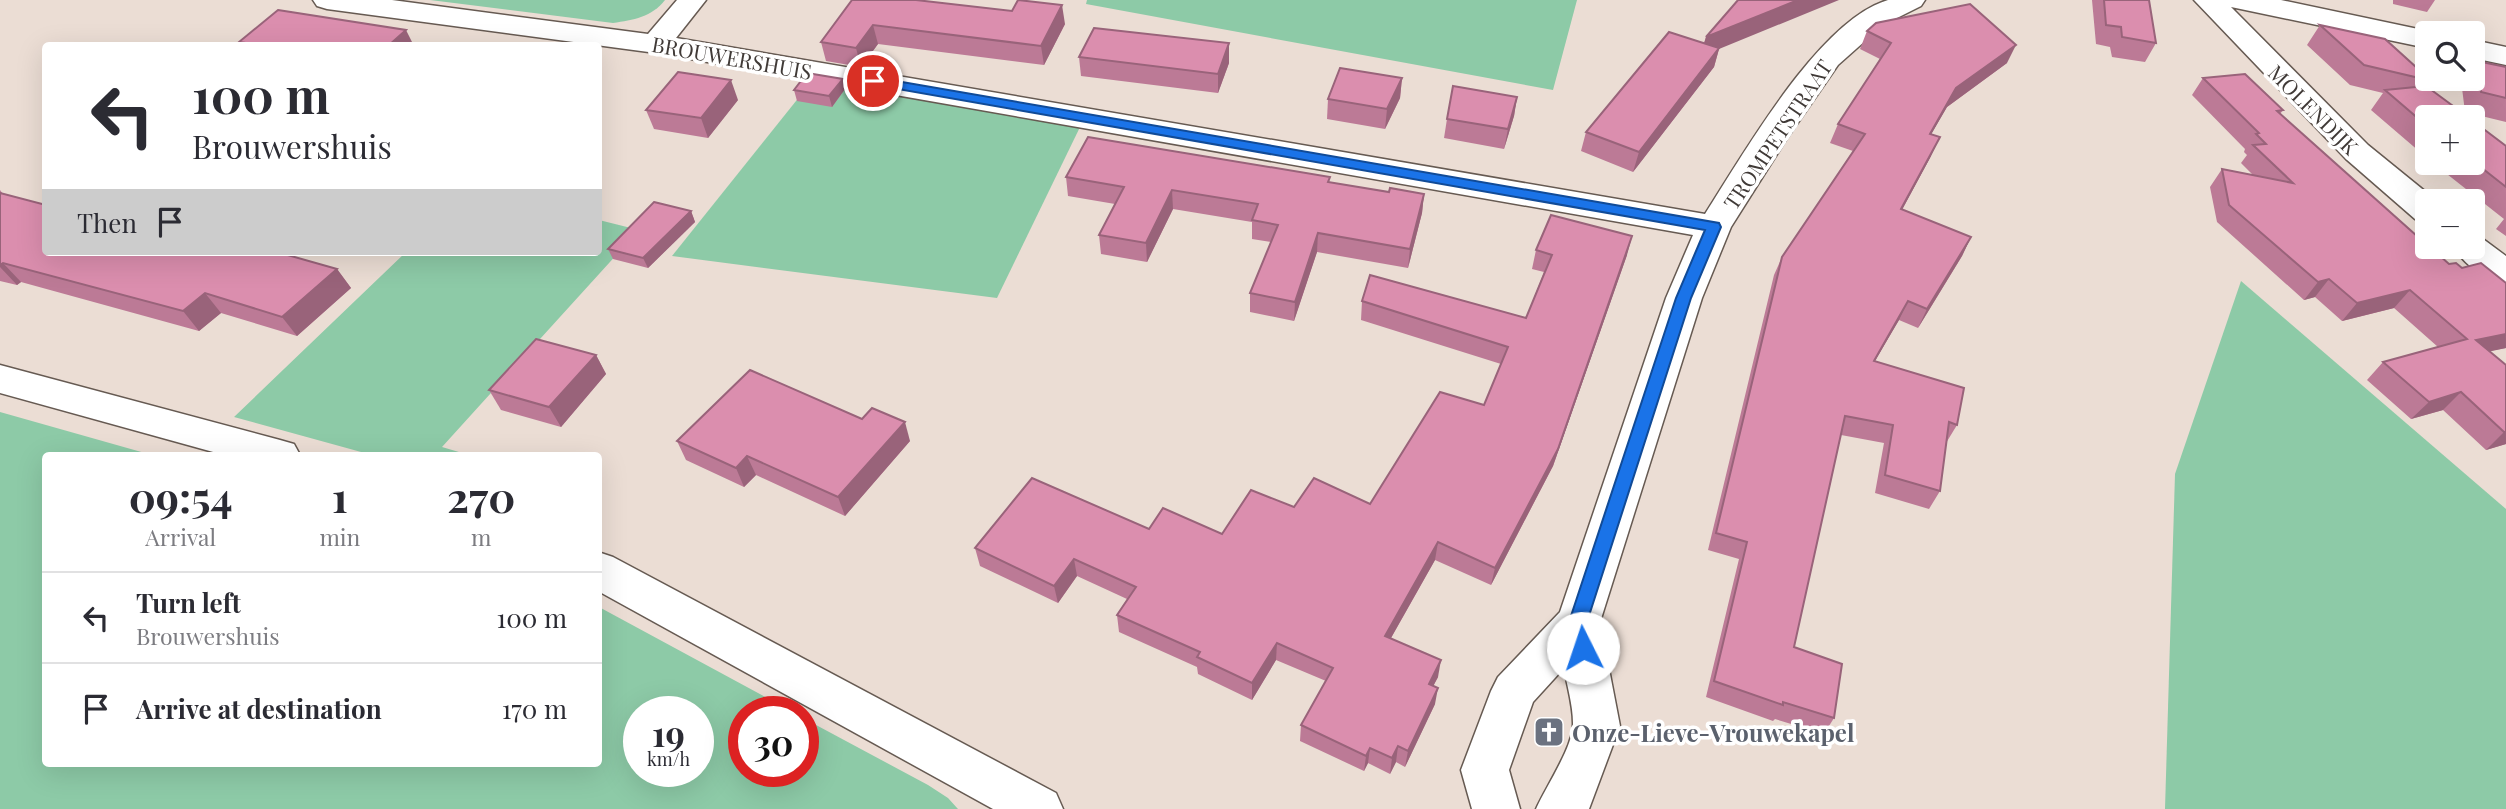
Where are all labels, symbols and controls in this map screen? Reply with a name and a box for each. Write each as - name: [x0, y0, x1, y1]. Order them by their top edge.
- map controls: [2415, 21, 2485, 259]
- button: search: [2415, 21, 2485, 91]
- street label: BROUWERSHUIS: [650, 29, 814, 85]
- pin: [843, 51, 903, 111]
- street label: TROMPETSTRAAT: [1716, 54, 1838, 214]
- street label: MOLENDIJK: [2263, 58, 2365, 160]
- text: 100 m: [192, 61, 330, 126]
- icon: arrive: [854, 62, 892, 100]
- icon: left: [77, 70, 168, 161]
- button: +: [2415, 105, 2485, 175]
- text: Brouwershuis: [192, 124, 392, 167]
- button: −: [2415, 189, 2485, 259]
- icon: arrive: [151, 203, 189, 241]
- text: Then: [77, 205, 137, 240]
- text: 09:54: [129, 468, 233, 524]
- text: 1: [332, 468, 348, 524]
- text: 270: [447, 468, 515, 524]
- text: Arrival: [145, 521, 216, 552]
- text: min: [319, 521, 360, 552]
- text: m: [471, 521, 491, 552]
- text: Turn left: [136, 585, 241, 620]
- icon: left: [77, 599, 115, 637]
- text: 100 m: [497, 600, 567, 635]
- position arrow: [1546, 611, 1620, 685]
- text: Brouwershuis: [136, 620, 280, 651]
- icon: arrive: [77, 690, 115, 728]
- text: Arrive at destination: [136, 691, 382, 726]
- text: 170 m: [502, 691, 567, 726]
- speed limit sign: 30: [728, 696, 819, 787]
- text: 19: [652, 709, 685, 756]
- church icon: Onze-Lieve-Vrouwekapel: [1532, 715, 1566, 749]
- place label: Onze-Lieve-Vrouwekapel: [1572, 716, 1855, 748]
- text: km/h: [647, 747, 690, 771]

